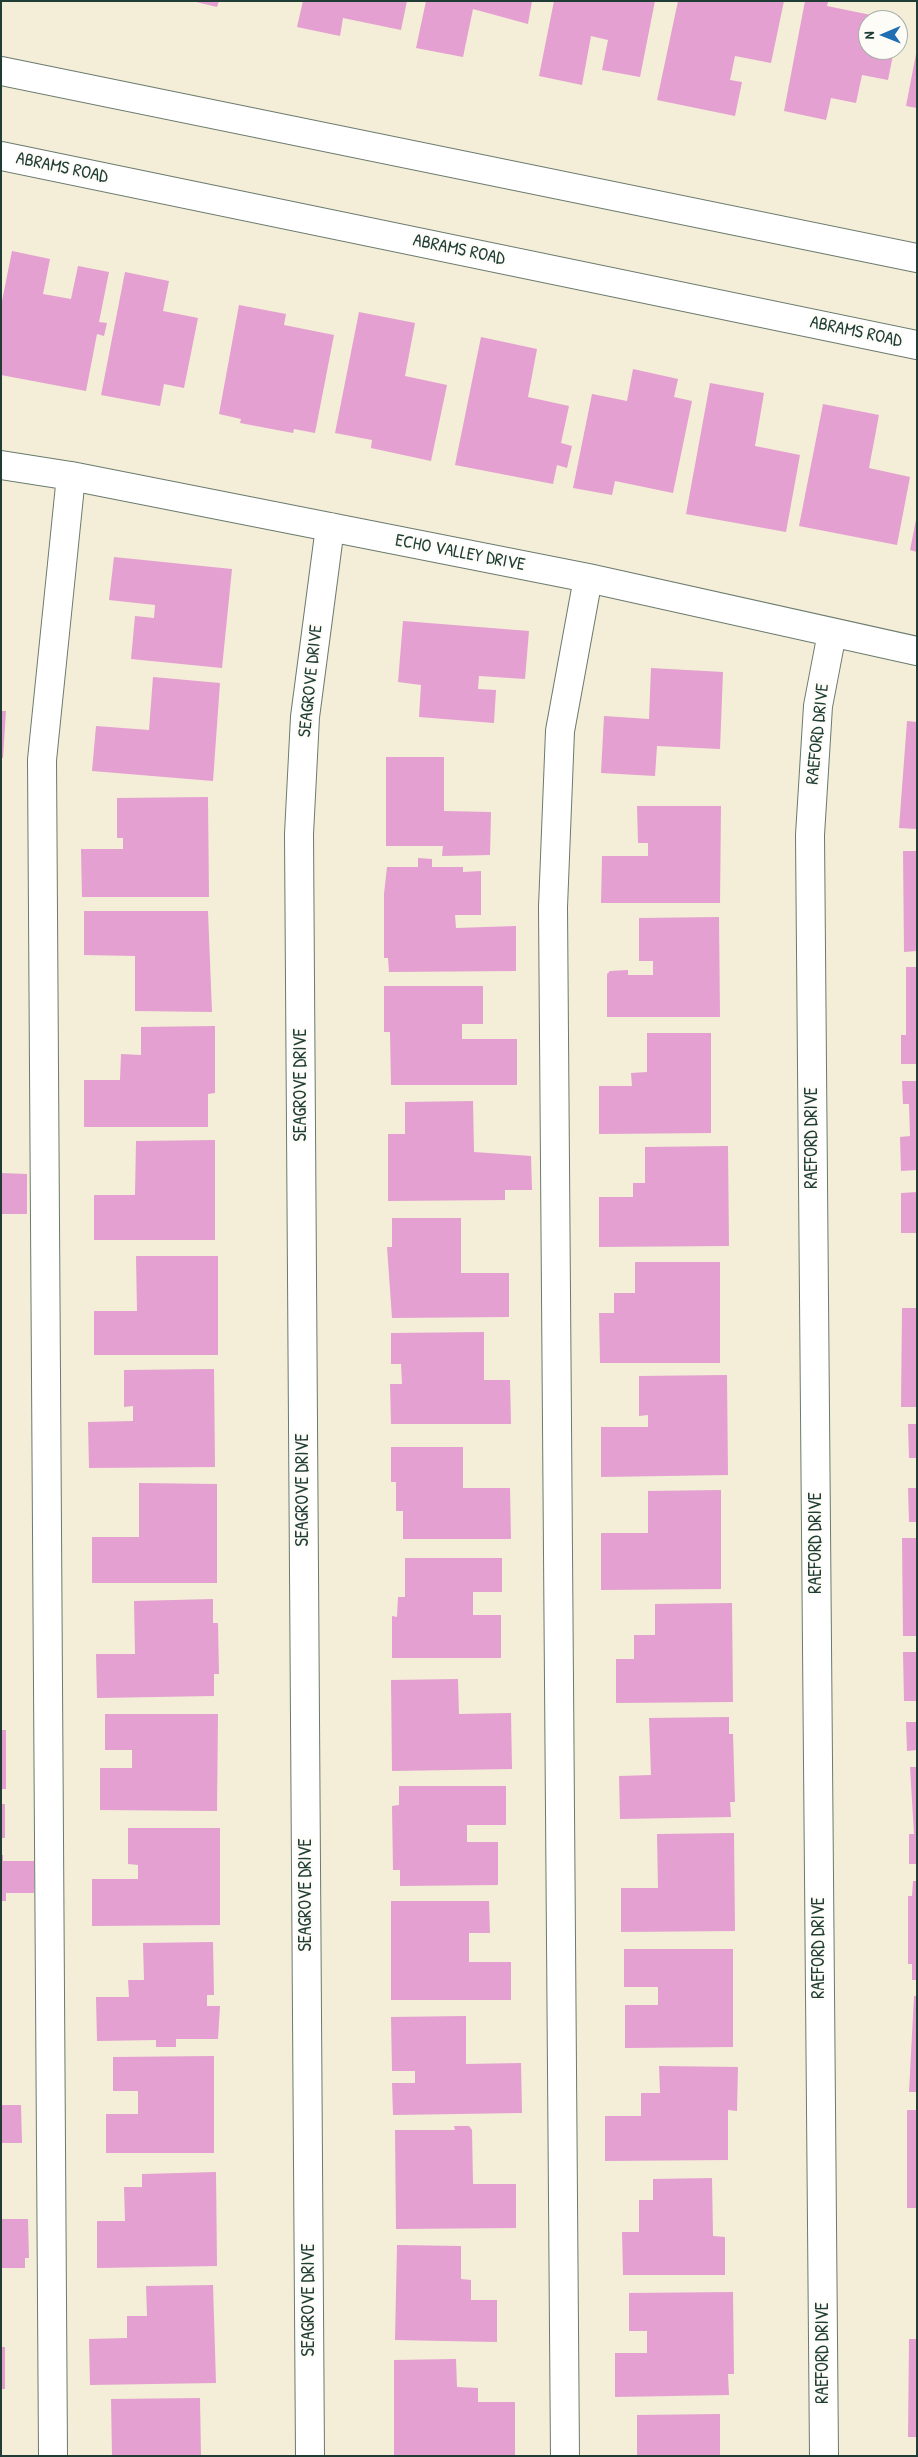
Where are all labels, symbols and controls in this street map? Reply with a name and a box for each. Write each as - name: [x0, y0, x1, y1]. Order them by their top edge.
- north arrow: [858, 10, 908, 60]
- text: N: [859, 31, 878, 39]
- street label: ABRAMS ROAD: [14, 148, 110, 188]
- street label: ABRAMS ROAD: [411, 230, 507, 270]
- street label: ABRAMS ROAD: [808, 312, 904, 352]
- street label: ECHO VALLEY DRIVE: [393, 530, 527, 576]
- street label: SEAGROVE DRIVE: [294, 624, 328, 738]
- street label: RAEFORD DRIVE: [802, 682, 834, 786]
- street label: SEAGROVE DRIVE: [290, 1028, 312, 1142]
- street label: RAEFORD DRIVE: [801, 1087, 823, 1189]
- street label: SEAGROVE DRIVE: [292, 1433, 314, 1547]
- street label: RAEFORD DRIVE: [805, 1492, 827, 1594]
- street label: SEAGROVE DRIVE: [295, 1838, 317, 1952]
- street label: RAEFORD DRIVE: [808, 1897, 830, 1999]
- street label: SEAGROVE DRIVE: [298, 2243, 320, 2357]
- street label: RAEFORD DRIVE: [812, 2302, 834, 2404]

